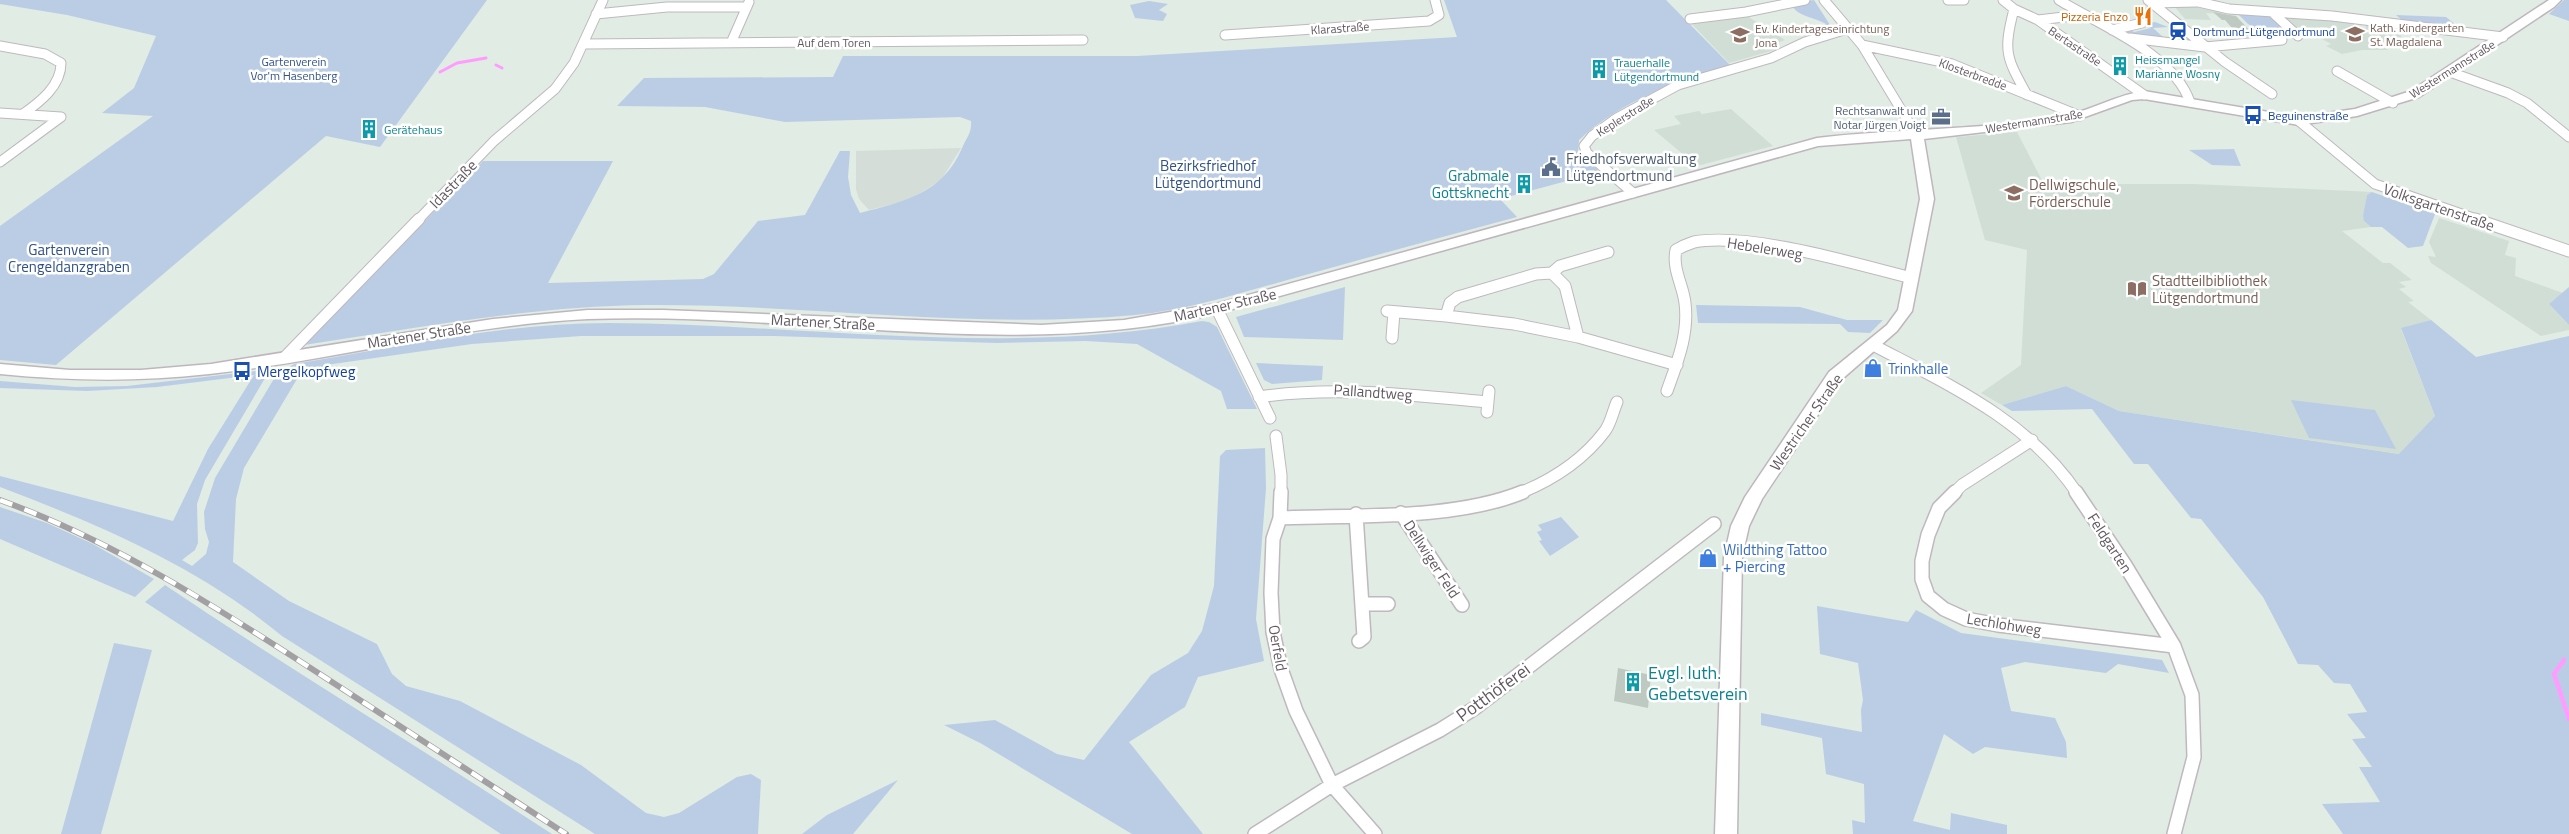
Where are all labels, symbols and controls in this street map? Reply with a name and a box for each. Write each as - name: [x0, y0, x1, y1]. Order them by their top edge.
- restaurant icon: Pizzeria Enzo: [2132, 5, 2154, 27]
- place label: Pizzeria Enzo: [2061, 7, 2128, 26]
- street label: Klarastraße: [1310, 16, 1370, 40]
- place label: Kath. Kindergarten St. Magdalena: [2370, 18, 2464, 51]
- place label: Ev. Kindertageseinrichtung Jona: [1755, 19, 1889, 52]
- station icon: Dortmund-Lütgendortmund: [2167, 20, 2189, 42]
- street label: Bertastraße: [2045, 21, 2105, 71]
- place label: Dortmund-Lütgendortmund: [2193, 22, 2335, 41]
- school or university icon: Kath. Kindergarten St. Magdalena: [2344, 23, 2366, 45]
- school or university icon: Ev. Kindertageseinrichtung Jona: [1729, 24, 1751, 46]
- street label: Auf dem Toren: [797, 33, 871, 52]
- street label: Westermannstraße: [2405, 35, 2499, 103]
- place label: Heissmangel Marianne Wosny: [2135, 50, 2220, 83]
- park label: Gartenverein Vor'm Hasenberg: [250, 52, 338, 85]
- place label: Trauerhalle Lütgendortmund: [1614, 53, 1699, 86]
- street label: Klosterbredde: [1936, 53, 2010, 95]
- building icon: Heissmangel Marianne Wosny: [2109, 55, 2131, 77]
- building icon: Trauerhalle Lütgendortmund: [1588, 58, 1610, 80]
- street label: Keplerstraße: [1592, 91, 1658, 141]
- place label: Rechtsanwalt und Notar Jürgen Voigt: [1833, 101, 1927, 134]
- street label: Westermannstraße: [1984, 104, 2084, 138]
- bus stop icon: Beguinenstraße: [2242, 104, 2264, 126]
- office icon: Rechtsanwalt und Notar Jürgen Voigt: [1930, 106, 1952, 128]
- place label: Beguinenstraße: [2268, 106, 2348, 125]
- building icon: Gerätehaus: [358, 118, 380, 140]
- place label: Gerätehaus: [384, 120, 443, 139]
- place label: Friedhofsverwaltung Lütgendortmund: [1566, 147, 1697, 187]
- street label: Idastraße: [424, 154, 482, 214]
- park label: Bezirksfriedhof Lütgendortmund: [1155, 154, 1261, 194]
- public building icon: Friedhofsverwaltung Lütgendortmund: [1540, 156, 1562, 178]
- place label: Grabmale Gottsknecht: [1432, 164, 1510, 204]
- building icon: Grabmale Gottsknecht: [1513, 173, 1535, 195]
- place label: Dellwigschule, Förderschule: [2029, 173, 2120, 213]
- street label: Volksgartenstraße: [2380, 177, 2498, 237]
- school or university icon: Dellwigschule, Förderschule: [2003, 182, 2025, 204]
- street label: Hebelerweg: [1726, 231, 1805, 265]
- park label: Gartenverein Crengeldanzgraben: [8, 238, 130, 278]
- place label: Stadtteilbibliothek Lütgendortmund: [2152, 269, 2267, 309]
- library icon: Stadtteilbibliothek Lütgendortmund: [2126, 278, 2148, 300]
- street label: Martener Straße: [1172, 282, 1278, 328]
- street label: Martener Straße: [770, 308, 876, 336]
- street label: Martener Straße: [366, 315, 472, 355]
- shop icon: Trinkhalle: [1862, 357, 1884, 379]
- place label: Trinkhalle: [1888, 357, 1948, 380]
- bus stop icon: Mergelkopfweg: [231, 360, 253, 382]
- place label: Mergelkopfweg: [257, 360, 356, 383]
- street label: Westricher Straße: [1764, 369, 1848, 475]
- street label: Pallandtweg: [1333, 378, 1413, 406]
- street label: Feldgarten: [2082, 508, 2138, 578]
- street label: Dellwiger Feld: [1398, 515, 1466, 603]
- place label: Wildthing Tattoo + Piercing: [1723, 538, 1827, 578]
- shop icon: Wildthing Tattoo + Piercing: [1697, 547, 1719, 569]
- street label: Lechlohweg: [1965, 607, 2043, 641]
- street label: Oerfeld: [1263, 623, 1293, 673]
- street label: Potthöferei: [1450, 656, 1536, 728]
- place label: Evgl. luth. Gebetsverein: [1648, 659, 1748, 707]
- building icon: Evgl. luth. Gebetsverein: [1622, 671, 1644, 693]

